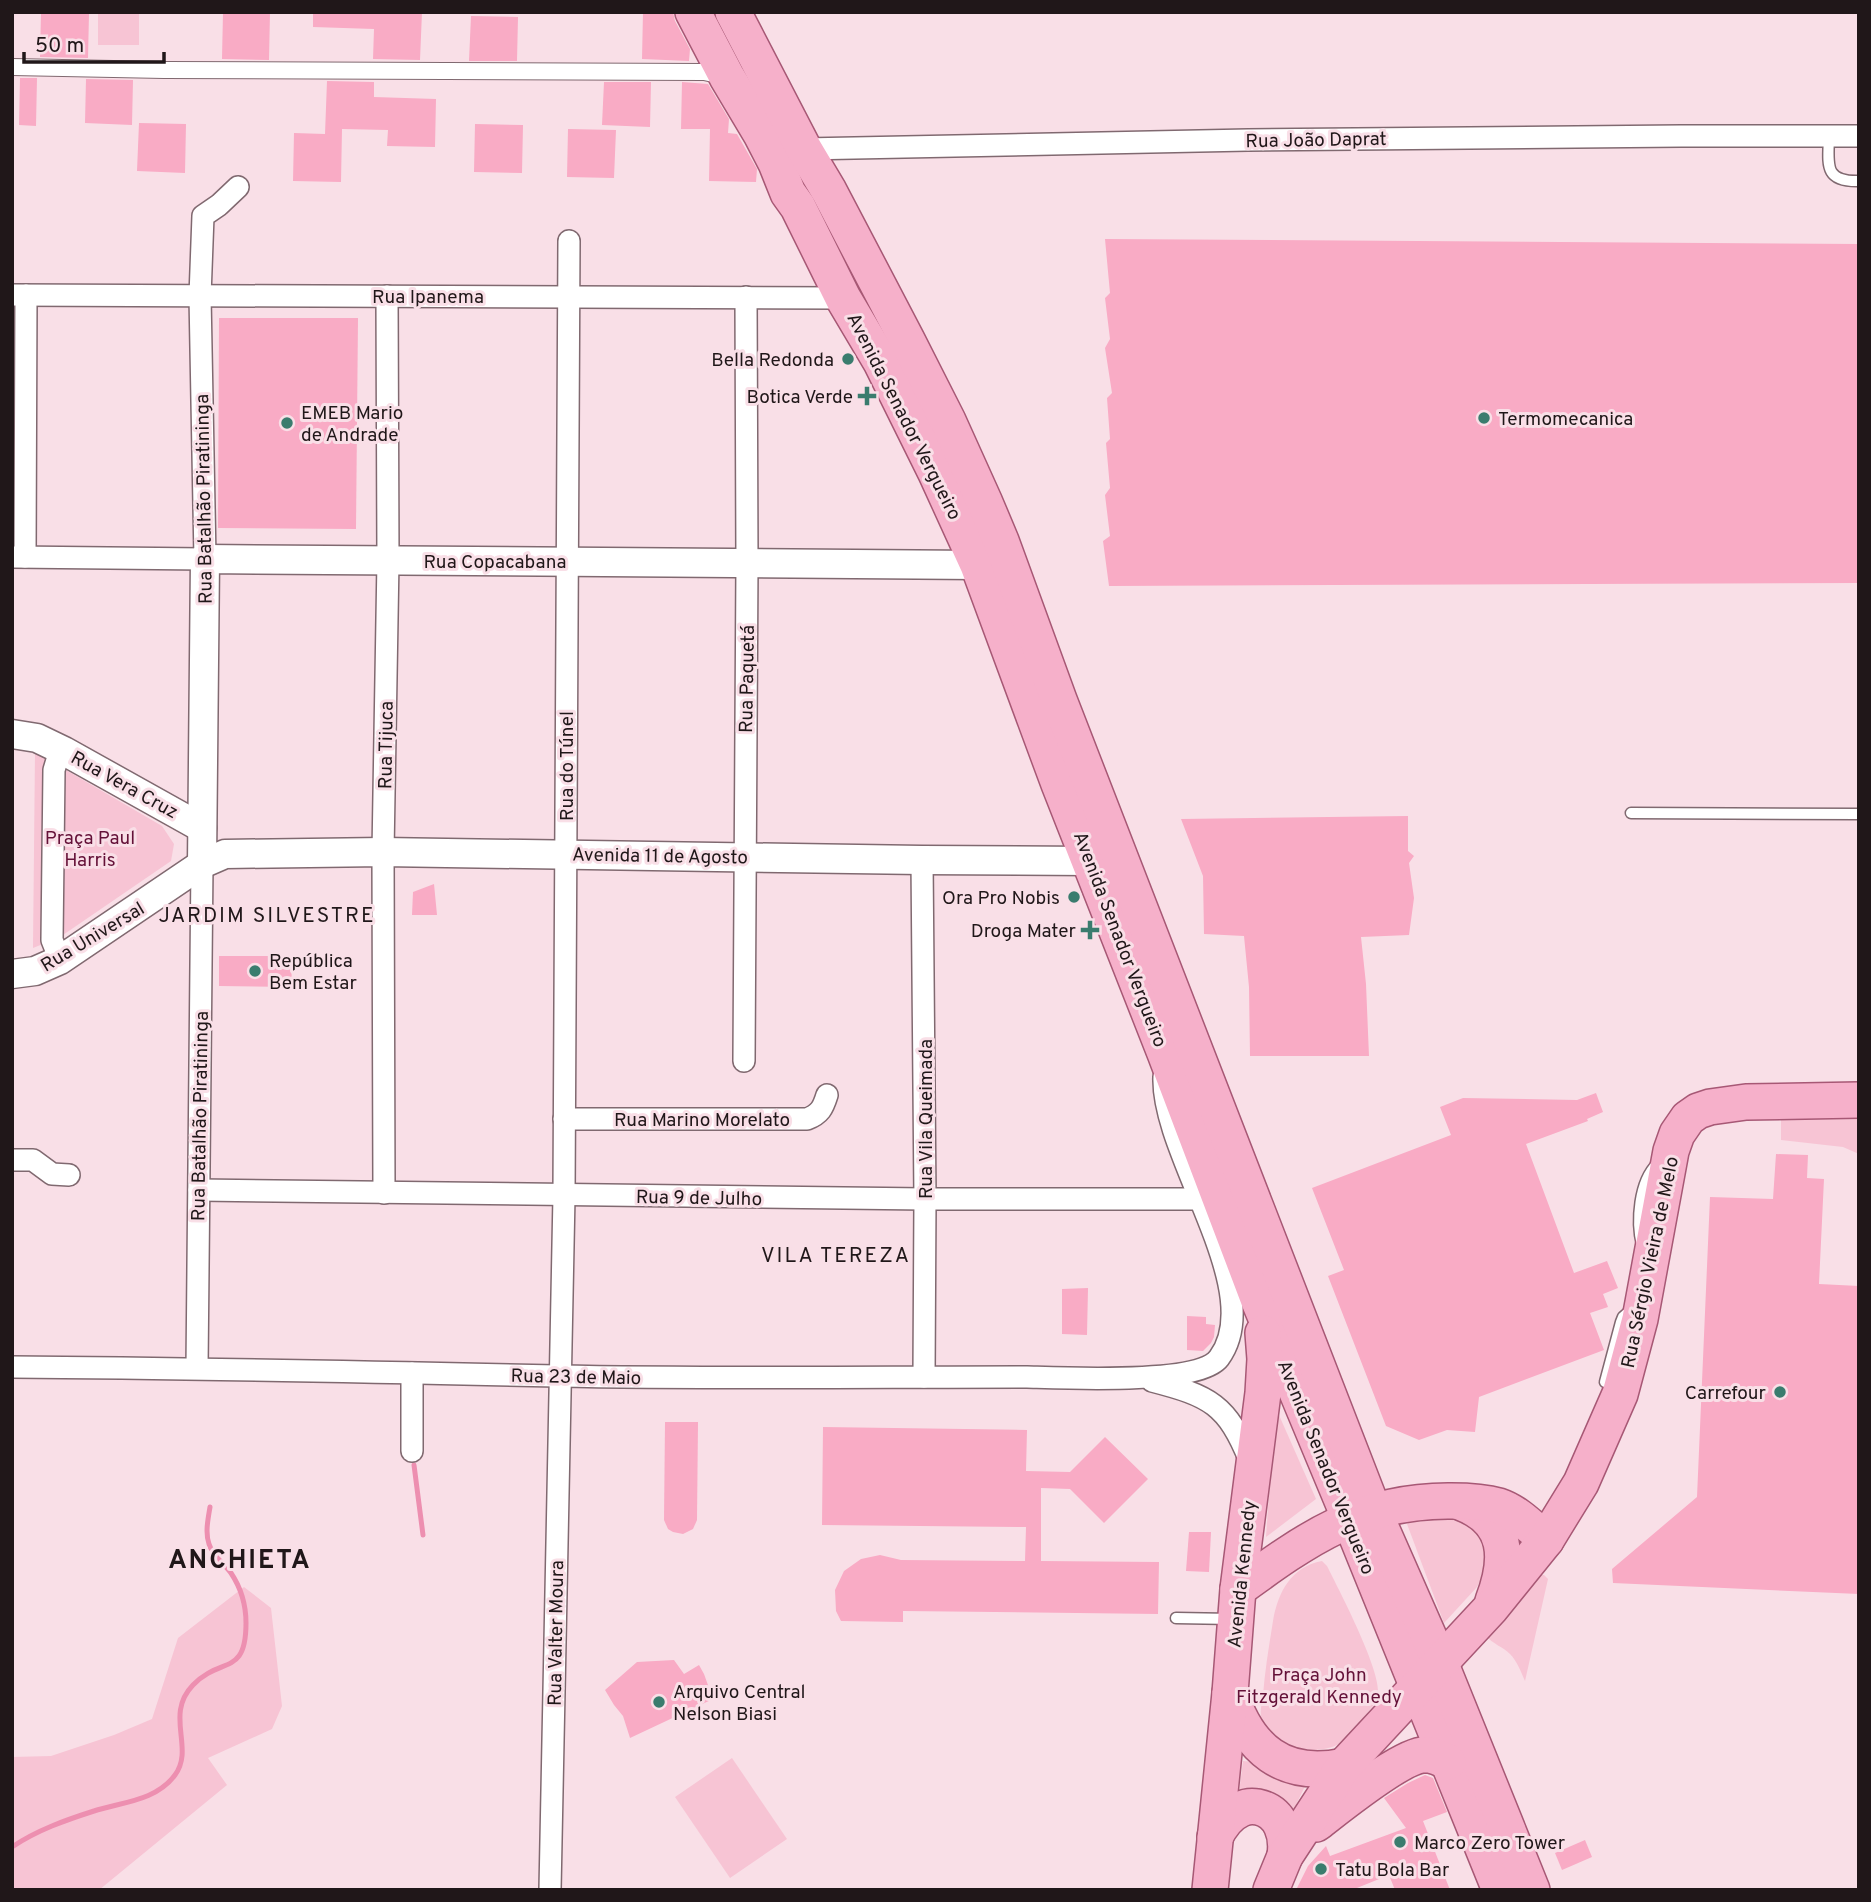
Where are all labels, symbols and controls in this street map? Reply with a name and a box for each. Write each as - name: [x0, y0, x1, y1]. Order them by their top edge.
- scale bar: [24, 21, 164, 65]
- text: 50 m: [35, 33, 84, 60]
- street label: Rua João Daprat: [1245, 128, 1387, 154]
- street label: Rua Ipanema: [372, 286, 484, 310]
- street label: Avenida Senador Vergueiro: [840, 309, 966, 524]
- place label: Bella Redonda: [711, 349, 834, 373]
- marker: Bella Redonda: [840, 351, 856, 367]
- place label: Botica Verde: [747, 386, 853, 410]
- marker: Botica Verde: [859, 388, 875, 404]
- street label: Rua Batalhão Piratininga: [191, 394, 219, 604]
- place label: EMEB Mario de Andrade: [301, 402, 403, 448]
- place label: Termomecanica: [1498, 408, 1633, 432]
- marker: Termomecanica: [1476, 410, 1492, 426]
- marker: EMEB Mario de Andrade: [279, 415, 295, 431]
- street label: Rua Copacabana: [423, 551, 567, 575]
- street label: Rua Paquetá: [735, 625, 761, 733]
- street label: Rua Tijuca: [374, 701, 400, 789]
- street label: Rua do Túnel: [556, 711, 580, 821]
- street label: Rua Vera Cruz: [66, 746, 182, 825]
- park label: Praça Paul Harris: [45, 827, 135, 873]
- street label: Avenida Senador Vergueiro: [1067, 828, 1171, 1051]
- street label: Avenida 11 de Agosto: [572, 843, 748, 871]
- place label: Ora Pro Nobis: [942, 887, 1060, 911]
- marker: Ora Pro Nobis: [1066, 889, 1082, 905]
- street label: Rua Universal: [37, 897, 149, 978]
- district label: JARDIM SILVESTRE: [158, 903, 376, 930]
- place label: Droga Mater: [971, 920, 1077, 944]
- marker: Droga Mater: [1082, 922, 1098, 938]
- place label: República Bem Estar: [269, 950, 358, 996]
- marker: República Bem Estar: [247, 963, 263, 979]
- street label: Rua Batalhão Piratininga: [187, 1011, 215, 1221]
- street label: Rua Vila Queimada: [915, 1039, 939, 1199]
- street label: Rua Marino Morelato: [614, 1109, 790, 1133]
- street label: Rua Sérgio Vieira de Melo: [1617, 1154, 1685, 1370]
- street label: Rua 9 de Julho: [636, 1186, 762, 1212]
- district label: VILA TEREZA: [761, 1243, 911, 1270]
- street label: Avenida Senador Vergueiro: [1271, 1357, 1379, 1579]
- street label: Rua 23 de Maio: [510, 1365, 642, 1391]
- place label: Carrefour: [1685, 1382, 1767, 1406]
- marker: Carrefour: [1772, 1384, 1788, 1400]
- street label: Avenida Kennedy: [1223, 1499, 1263, 1649]
- district label: ANCHIETA: [168, 1545, 312, 1578]
- street label: Rua Valter Moura: [544, 1560, 570, 1706]
- park label: Praça John Fitzgerald Kennedy: [1236, 1664, 1402, 1710]
- place label: Arquivo Central Nelson Biasi: [673, 1681, 805, 1727]
- marker: Arquivo Central Nelson Biasi: [651, 1694, 667, 1710]
- place label: Marco Zero Tower: [1414, 1832, 1566, 1856]
- marker: Marco Zero Tower: [1392, 1834, 1408, 1850]
- place label: Tatu Bola Bar: [1335, 1859, 1450, 1883]
- marker: Tatu Bola Bar: [1313, 1861, 1329, 1877]

